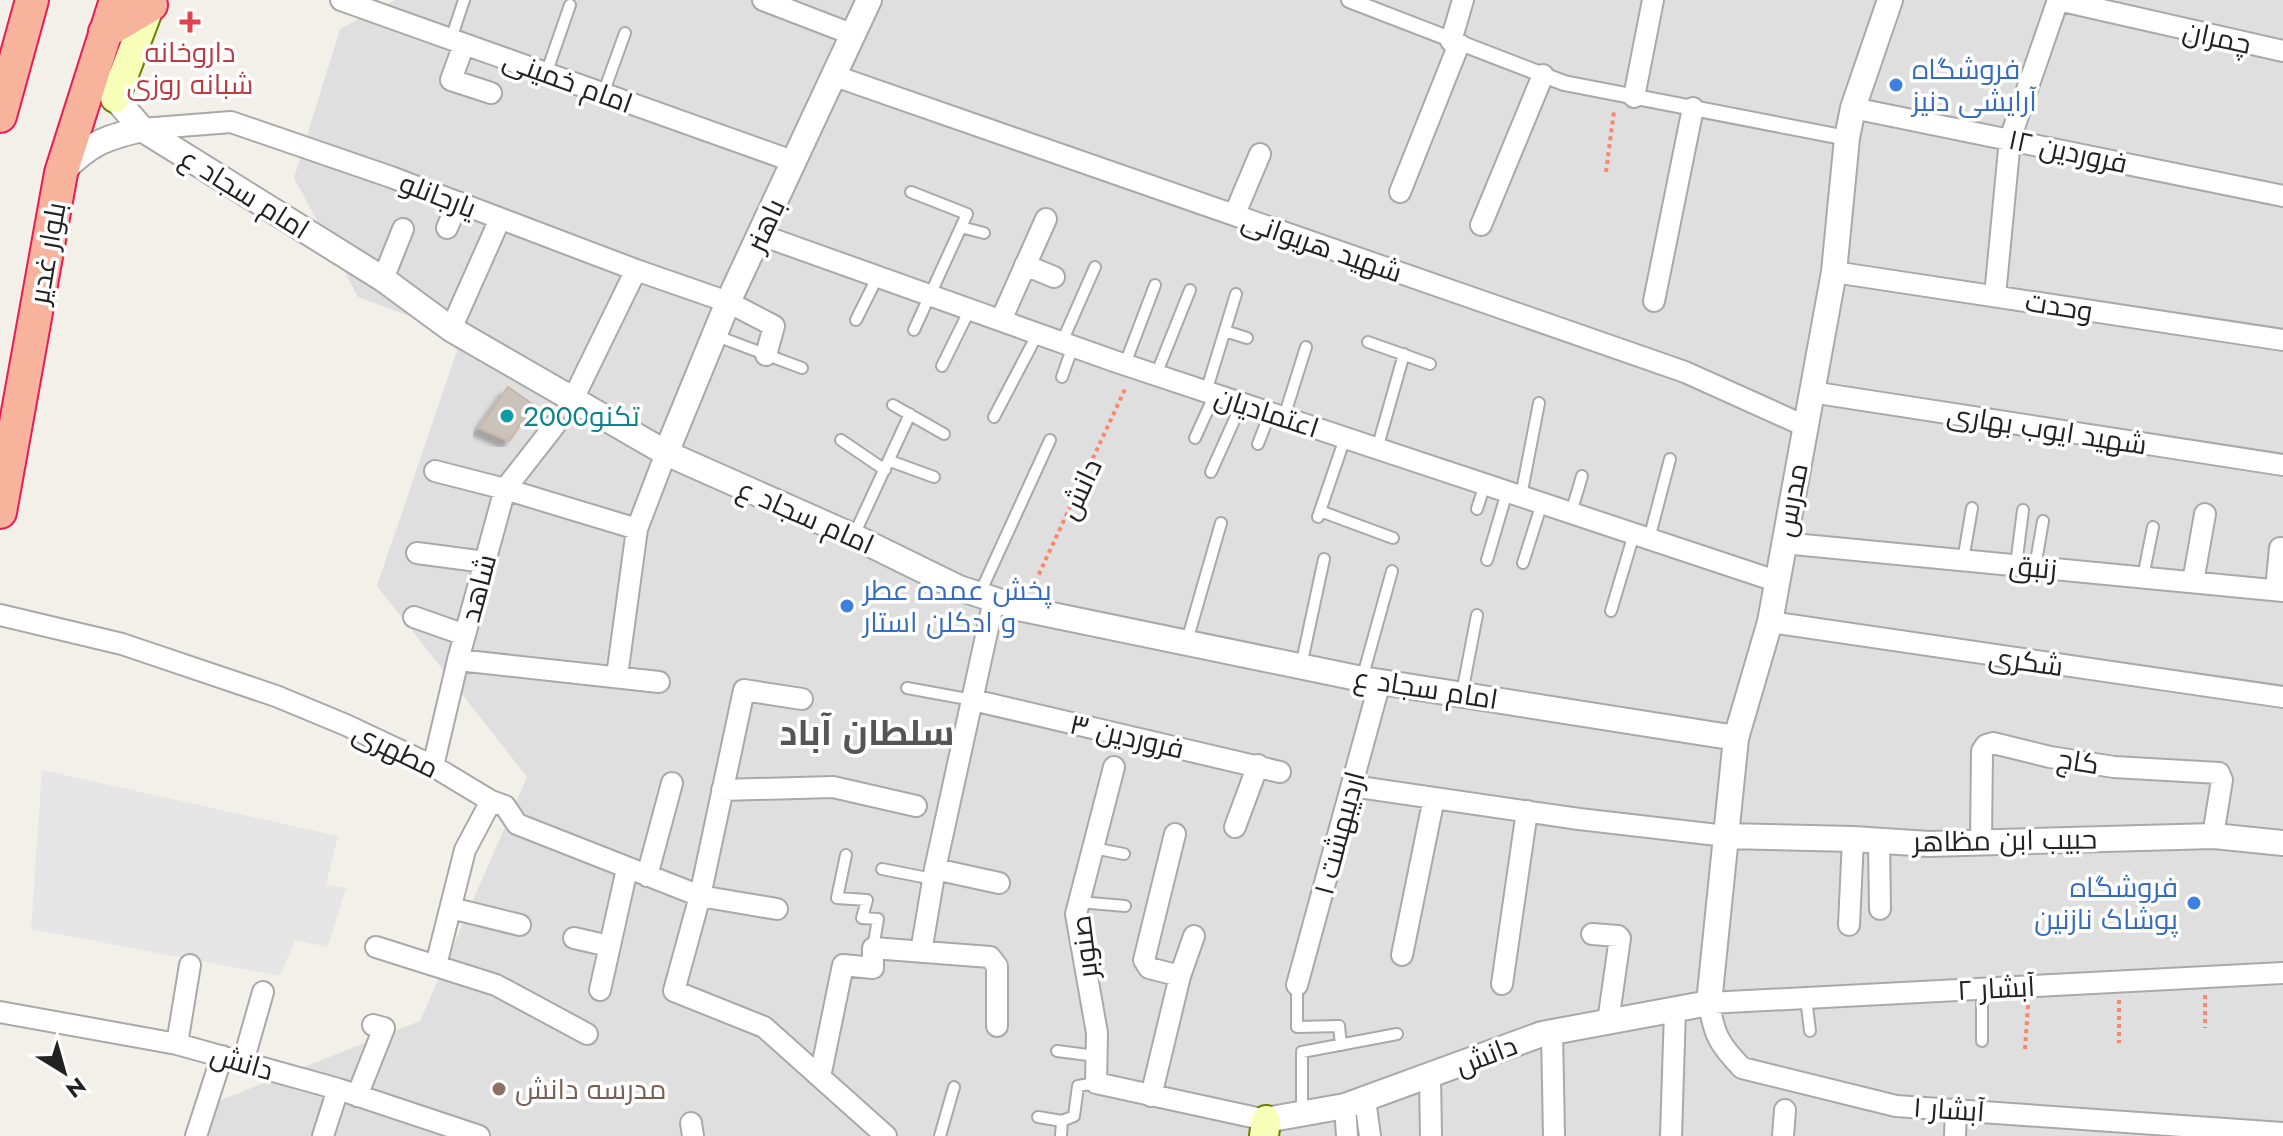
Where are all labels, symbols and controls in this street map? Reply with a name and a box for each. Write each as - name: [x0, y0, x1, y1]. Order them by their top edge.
- street label: چمران: [2179, 10, 2255, 65]
- marker: داروخانه شبانه روزی: [181, 13, 199, 31]
- place label: داروخانه شبانه روزی: [127, 32, 253, 105]
- street label: امام خمینی: [497, 39, 638, 124]
- place label: فروشگاه آرایشی دنیز: [1910, 49, 2037, 122]
- marker: فروشگاه آرایشی دنیز: [1887, 76, 1905, 94]
- street label: ۱۲ فروردین: [2005, 119, 2131, 184]
- street label: امام سجاد ع: [172, 138, 317, 249]
- street label: یارجانلو: [394, 162, 483, 229]
- street label: باهنر: [734, 192, 796, 260]
- street label: بلوار غدیر: [18, 199, 77, 309]
- street label: شهید هریوانی: [1236, 200, 1408, 293]
- street label: وحدت: [2022, 281, 2096, 332]
- street label: اعتمادیان: [1209, 376, 1324, 449]
- street label: شهید ایوب بهاری: [1944, 393, 2150, 466]
- place label: تکنو2000: [523, 396, 640, 437]
- marker: تکنو2000: [498, 407, 516, 425]
- street label: دانش: [1048, 452, 1112, 527]
- street label: مدرس: [1764, 460, 1819, 540]
- street label: امام سجاد ع: [731, 468, 881, 565]
- street label: زنبق: [2007, 545, 2059, 590]
- street label: شاهد: [450, 550, 507, 627]
- place label: پخش عمده عطر و ادکلن استار: [861, 570, 1052, 643]
- marker: پخش عمده عطر و ادکلن استار: [838, 597, 856, 615]
- street label: شکری: [1986, 636, 2066, 687]
- street label: امام سجاد ع: [1351, 657, 1501, 720]
- street label: فروردین ۳: [1066, 703, 1188, 770]
- district label: سلطان آباد: [780, 706, 954, 758]
- street label: مطهری: [346, 712, 446, 789]
- street label: کاج: [2054, 738, 2102, 785]
- street label: اردیبهشت ۱: [1303, 767, 1376, 900]
- street label: حبیب ابن مظاهر: [1911, 818, 2097, 863]
- place label: فروشگاه پوشاک نازنین: [2034, 867, 2179, 940]
- marker: فروشگاه پوشاک نازنین: [2185, 894, 2203, 912]
- street label: صنوبر: [1060, 913, 1109, 983]
- street label: آبشار ۲: [1956, 966, 2036, 1011]
- street label: دانش: [1449, 1025, 1523, 1086]
- north arrow: [24, 1032, 104, 1112]
- street label: دانش: [206, 1034, 278, 1091]
- place label: مدرسه دانش: [515, 1069, 667, 1110]
- text: N: [59, 1070, 93, 1106]
- marker: مدرسه دانش: [490, 1080, 508, 1098]
- street label: آبشار ۱: [1912, 1087, 1987, 1132]

